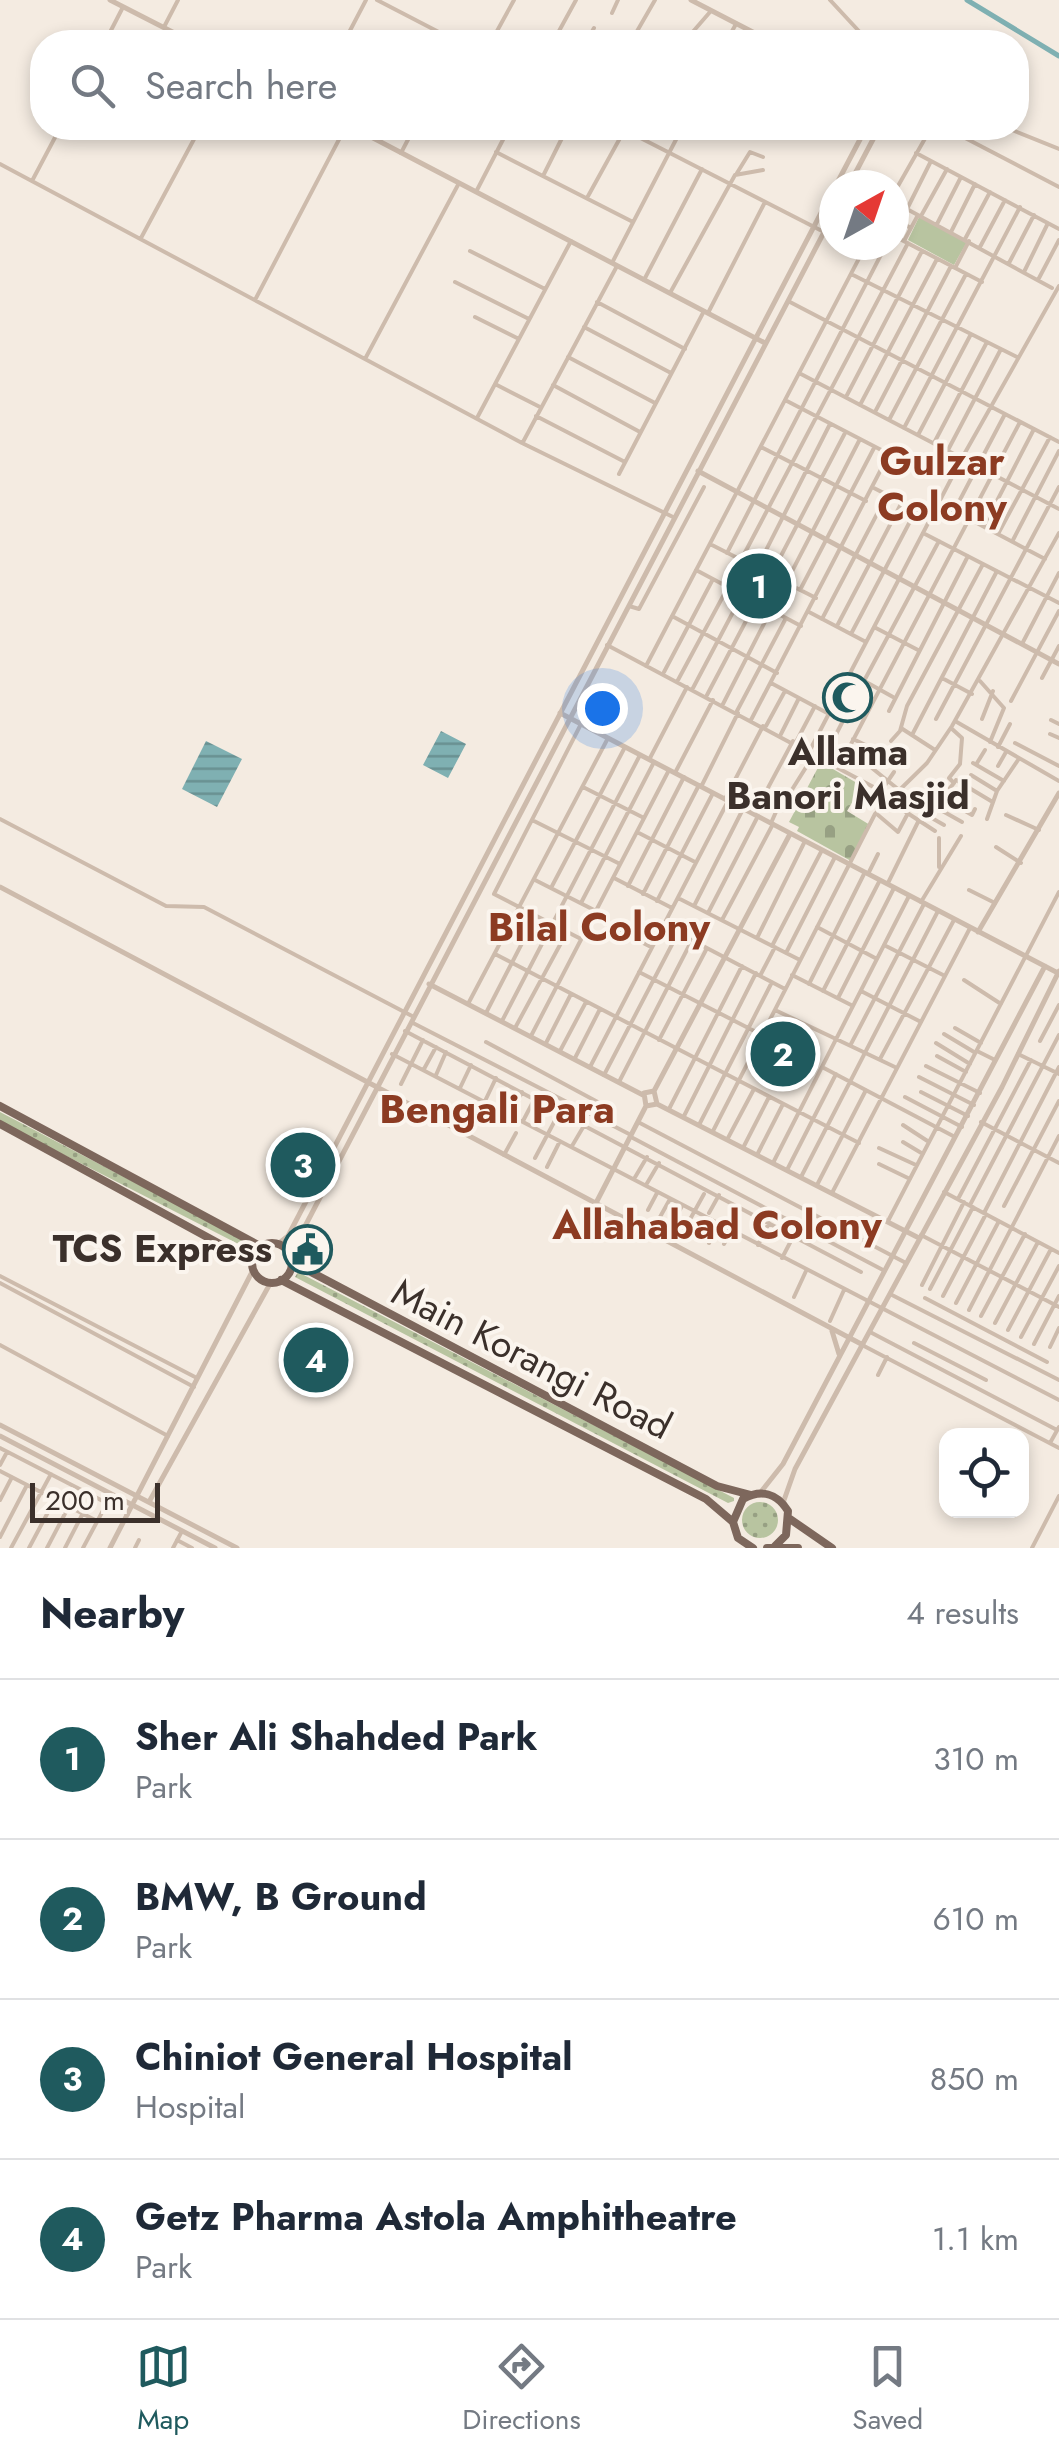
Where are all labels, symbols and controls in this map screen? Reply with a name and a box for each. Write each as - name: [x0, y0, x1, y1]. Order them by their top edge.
- search box: [30, 30, 1029, 140]
- icon: search: [65, 58, 120, 113]
- text: Search here: [145, 58, 337, 113]
- north arrow: [819, 170, 909, 260]
- district label: Gulzar Colony: [877, 432, 1008, 536]
- pin: 1: [726, 548, 792, 624]
- mosque icon: Allama Banori Masjid: [822, 672, 874, 724]
- your location: [577, 683, 628, 734]
- place label: Allama Banori Masjid: [726, 724, 970, 823]
- district label: Bilal Colony: [488, 898, 711, 956]
- pin: 2: [750, 1016, 816, 1092]
- district label: Bengali Para: [379, 1080, 615, 1138]
- pin: 3: [270, 1128, 336, 1202]
- district label: Allahabad Colony: [551, 1196, 883, 1254]
- place label: TCS Express: [53, 1221, 272, 1276]
- public building icon: TCS Express: [281, 1223, 333, 1275]
- street label: Main Korangi Road: [383, 1264, 682, 1453]
- pin: 4: [284, 1322, 348, 1398]
- map controls: [939, 1428, 1029, 1518]
- button: locate: [939, 1428, 1029, 1518]
- scale bar: [30, 1478, 160, 1522]
- text: 200 m: [45, 1480, 125, 1521]
- text: Nearby: [40, 1583, 184, 1644]
- text: 4 results: [906, 1590, 1019, 1636]
- text: Sher Ali Shahded Park: [135, 1709, 537, 1764]
- text: 1: [64, 1736, 81, 1782]
- text: 310 m: [933, 1736, 1019, 1782]
- text: Park: [135, 1764, 192, 1810]
- text: BMW, B Ground: [135, 1869, 427, 1924]
- text: 2: [62, 1896, 83, 1942]
- text: 610 m: [932, 1896, 1019, 1942]
- text: Park: [135, 1924, 192, 1970]
- text: Chiniot General Hospital: [135, 2029, 572, 2084]
- text: 3: [63, 2056, 82, 2102]
- text: 850 m: [930, 2056, 1019, 2102]
- text: Hospital: [135, 2084, 245, 2130]
- text: Getz Pharma Astola Amphitheatre: [135, 2189, 737, 2244]
- text: 4: [61, 2216, 84, 2262]
- text: 1.1 km: [932, 2216, 1019, 2262]
- text: Park: [135, 2244, 192, 2290]
- tab: Map: [136, 2339, 191, 2440]
- tab: Directions: [462, 2339, 581, 2440]
- tab: Saved: [852, 2339, 923, 2440]

